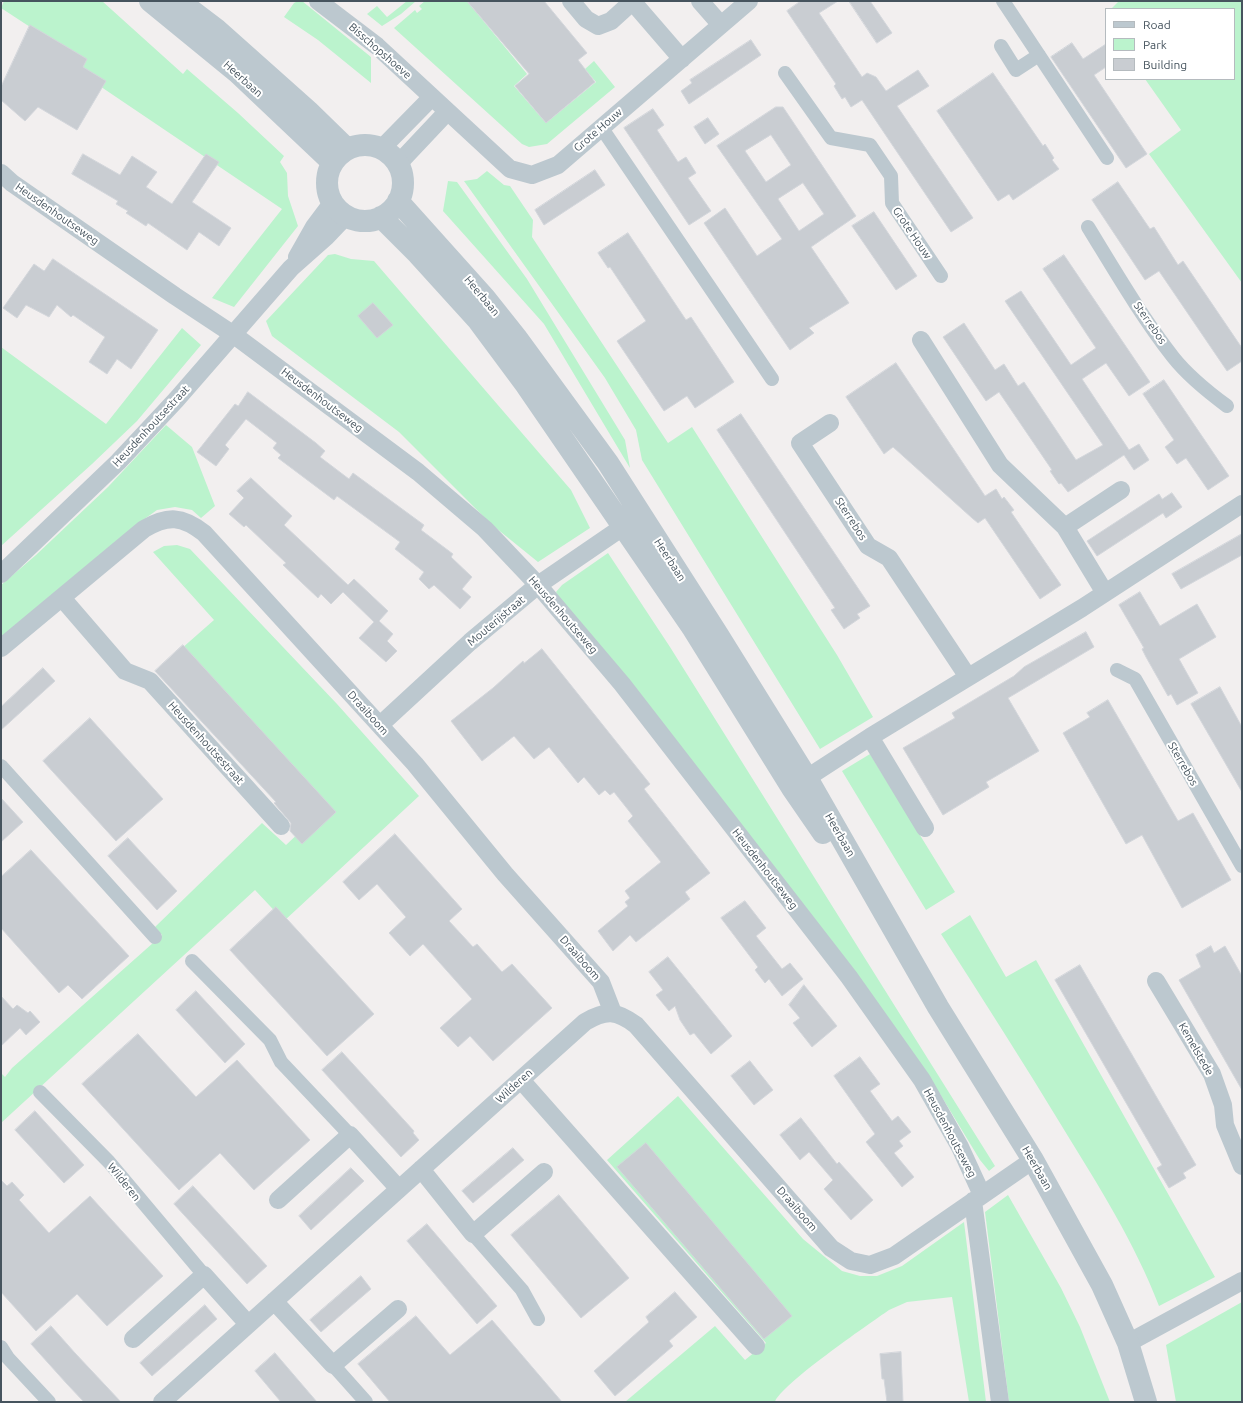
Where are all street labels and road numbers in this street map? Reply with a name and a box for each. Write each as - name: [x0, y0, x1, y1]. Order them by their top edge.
- street label: Bisschopshoeve: [346, 20, 414, 82]
- street label: Heerbaan: [221, 58, 265, 100]
- street label: Grote Houw: [571, 105, 625, 155]
- street label: Heusdenhoutseweg: [13, 180, 101, 248]
- street label: Grote Houw: [890, 205, 934, 261]
- street label: Heerbaan: [462, 273, 502, 319]
- street label: Sterrebos: [1131, 299, 1169, 347]
- street label: Heusdenhoutseweg: [279, 365, 365, 435]
- street label: Heusdenhoutsestraat: [110, 383, 192, 469]
- street label: Sterrebos: [832, 495, 870, 543]
- street label: Heerbaan: [651, 536, 689, 584]
- street label: Heusdenhoutseweg: [526, 573, 600, 657]
- street label: Mouterijstraat: [465, 593, 527, 649]
- street label: Draaiboom: [345, 688, 391, 738]
- street label: Heusdenhoutsestraat: [165, 699, 247, 787]
- street label: Sterrebos: [1165, 740, 1201, 788]
- street label: Heerbaan: [822, 811, 858, 859]
- street label: Heusdenhoutseweg: [729, 826, 801, 912]
- street label: Draaiboom: [557, 933, 603, 983]
- street label: Kemelstede: [1176, 1020, 1216, 1078]
- street label: Wilderen: [493, 1066, 535, 1106]
- street label: Heusdenhoutseweg: [921, 1086, 979, 1180]
- street label: Heerbaan: [1019, 1144, 1055, 1192]
- street label: Wilderen: [105, 1160, 143, 1204]
- street label: Draaiboom: [774, 1184, 820, 1234]

